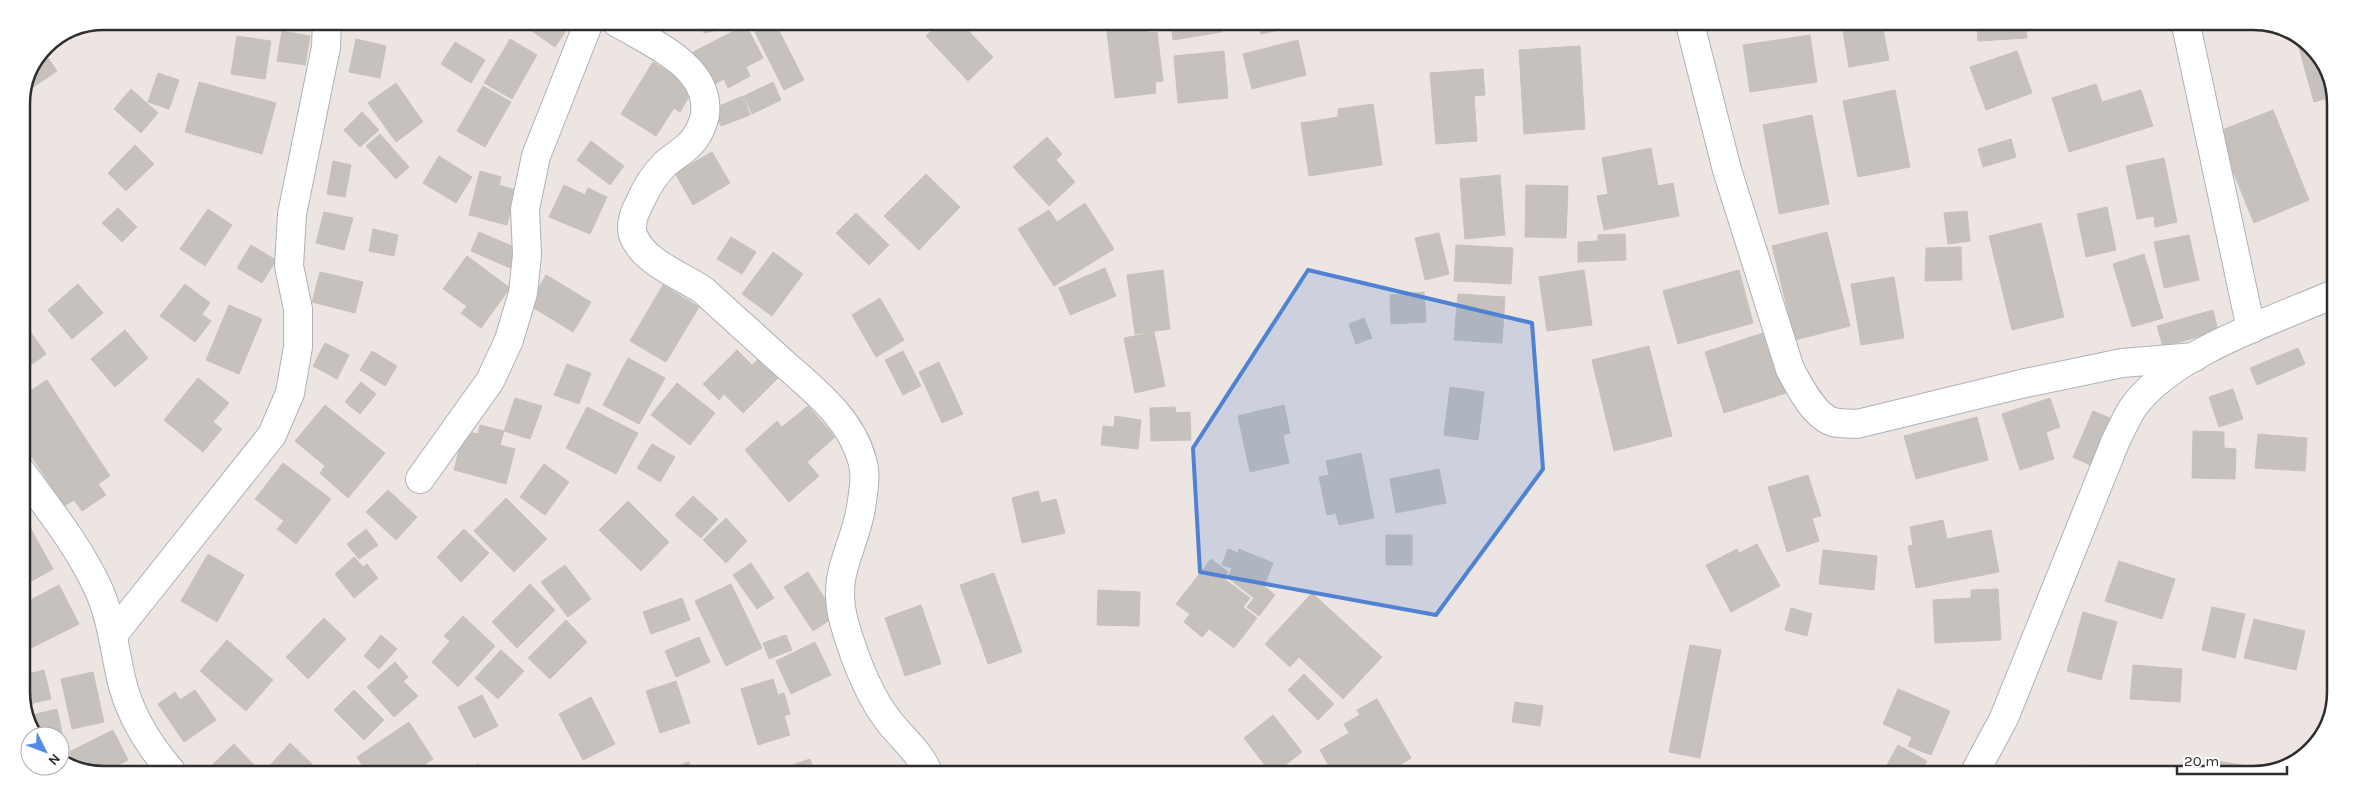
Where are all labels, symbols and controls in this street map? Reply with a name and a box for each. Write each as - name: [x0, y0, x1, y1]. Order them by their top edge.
- north arrow: [20, 726, 70, 776]
- scale bar: [2177, 744, 2287, 776]
- text: N: [45, 750, 64, 769]
- text: 20 m: [2184, 752, 2219, 770]

